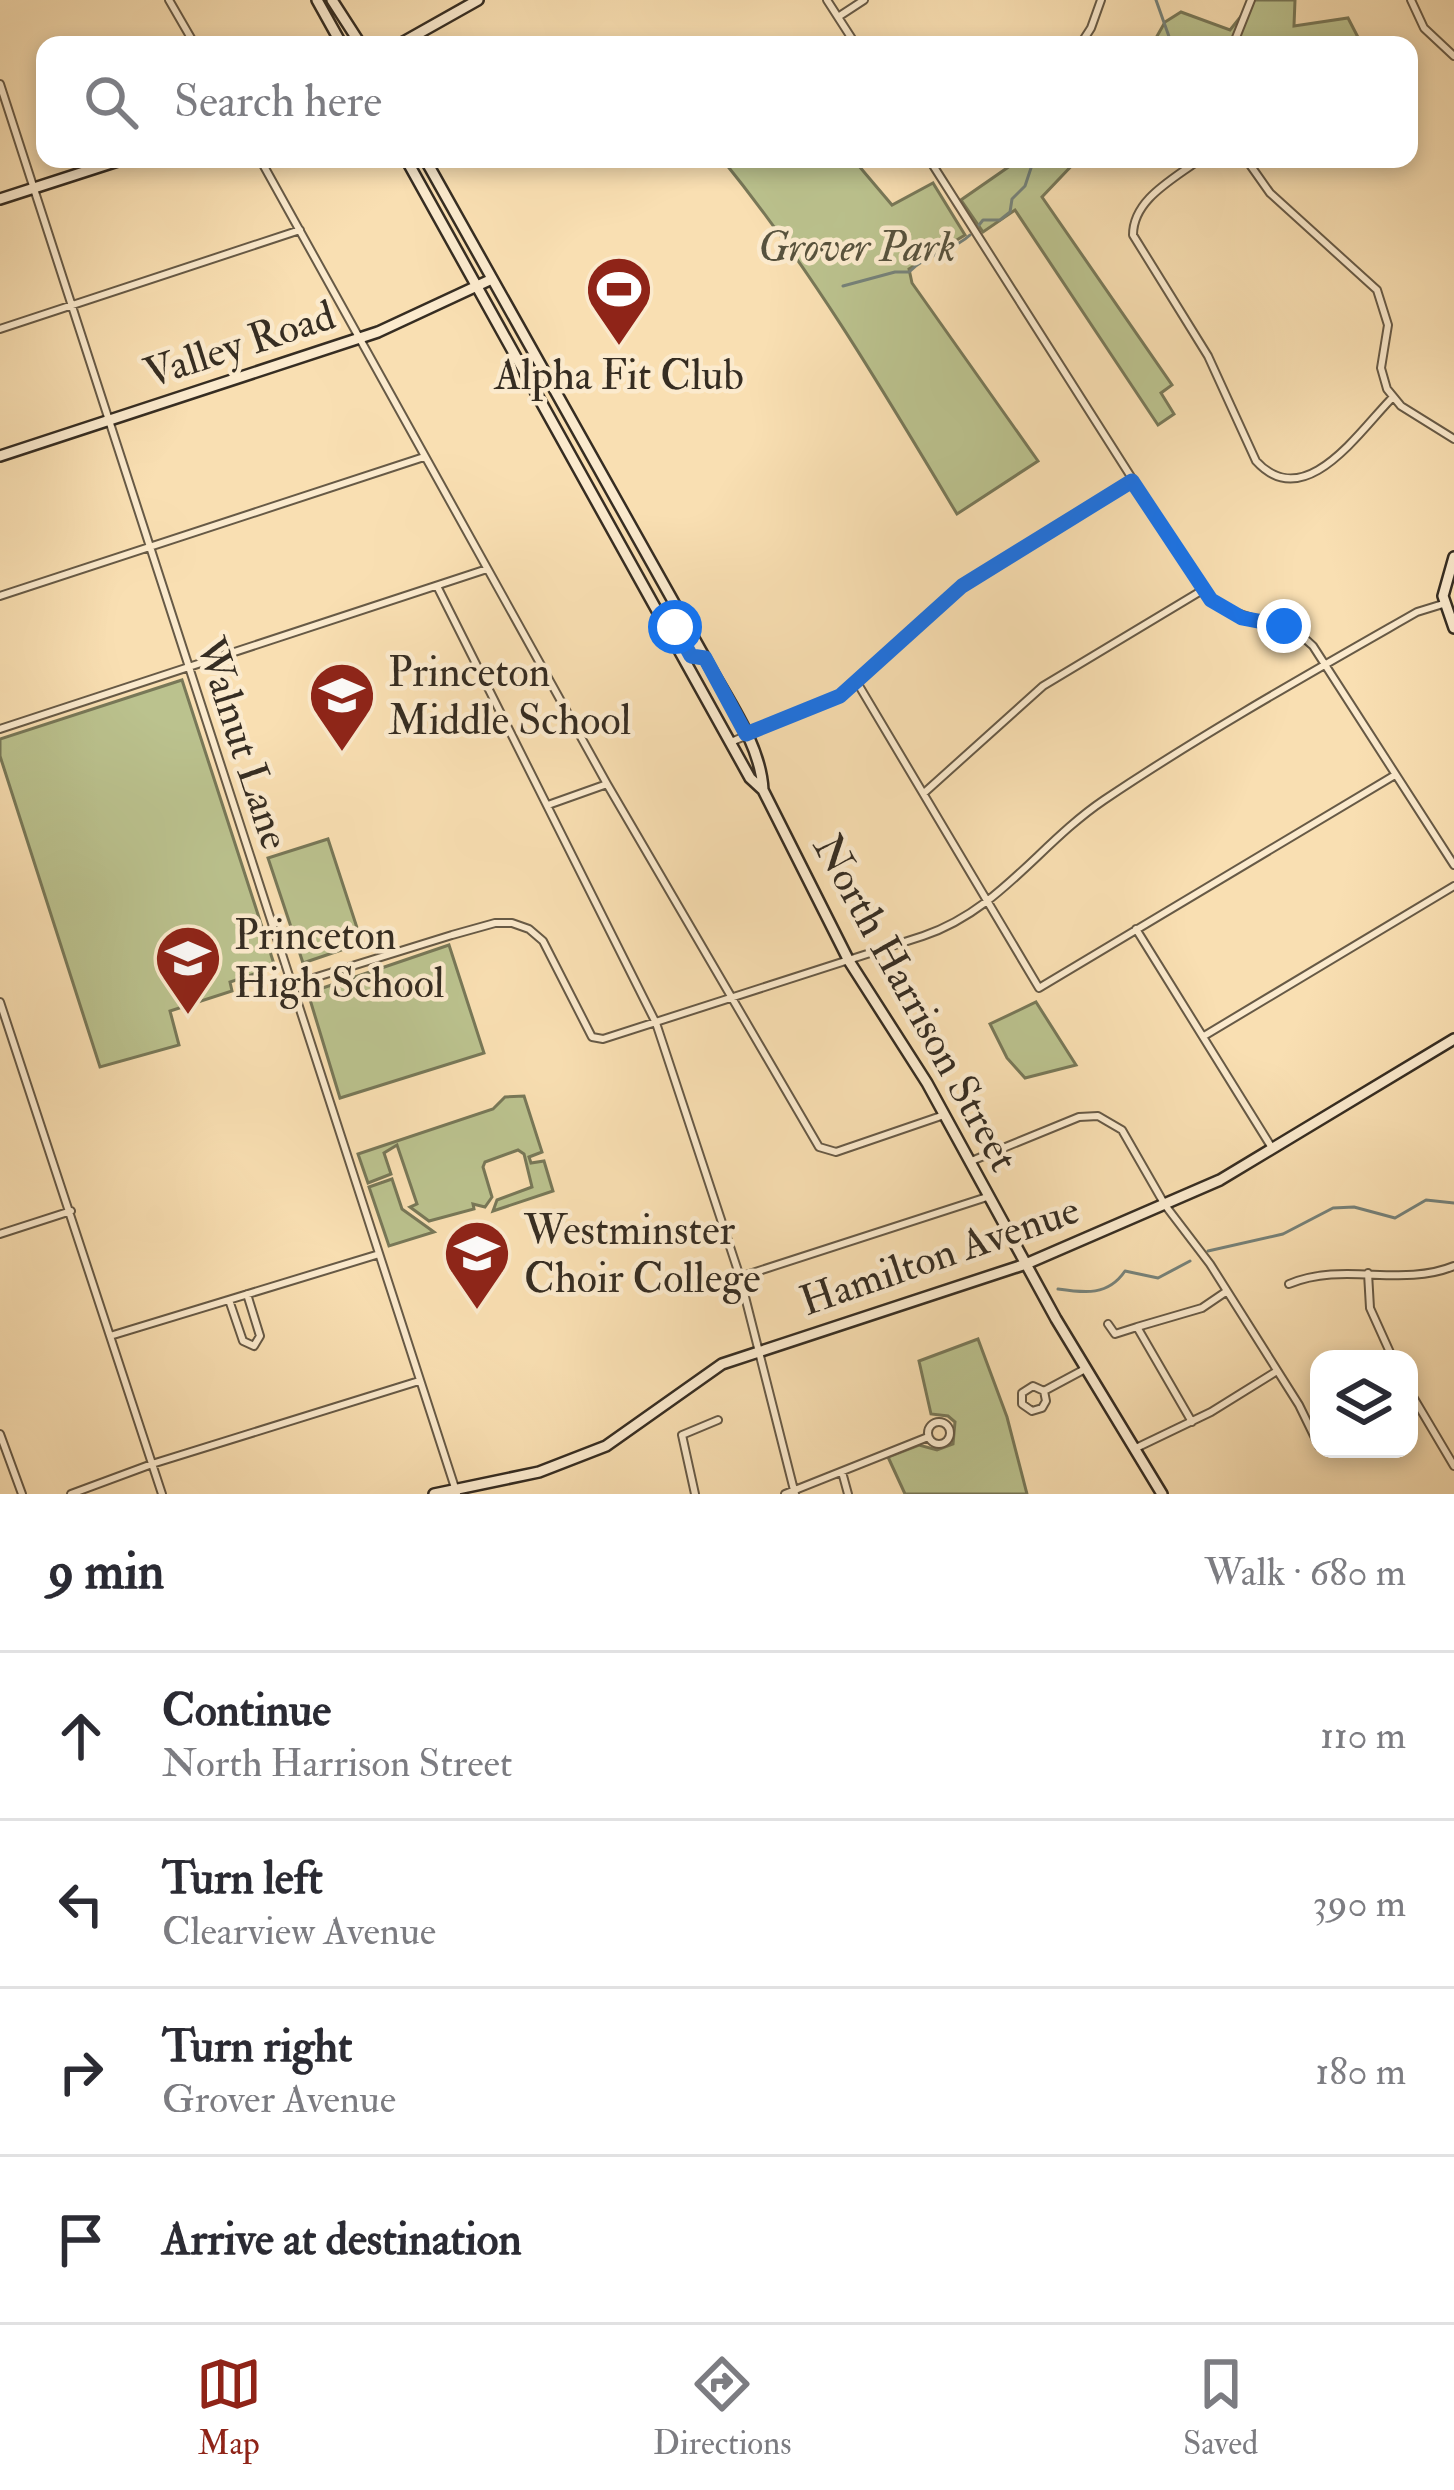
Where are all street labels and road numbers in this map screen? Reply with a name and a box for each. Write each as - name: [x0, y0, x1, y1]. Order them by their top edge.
- street label: Valley Road: [138, 290, 342, 400]
- street label: Walnut Lane: [183, 630, 301, 856]
- street label: North Harrison Street: [801, 825, 1029, 1181]
- street label: Hamilton Avenue: [793, 1184, 1086, 1328]

